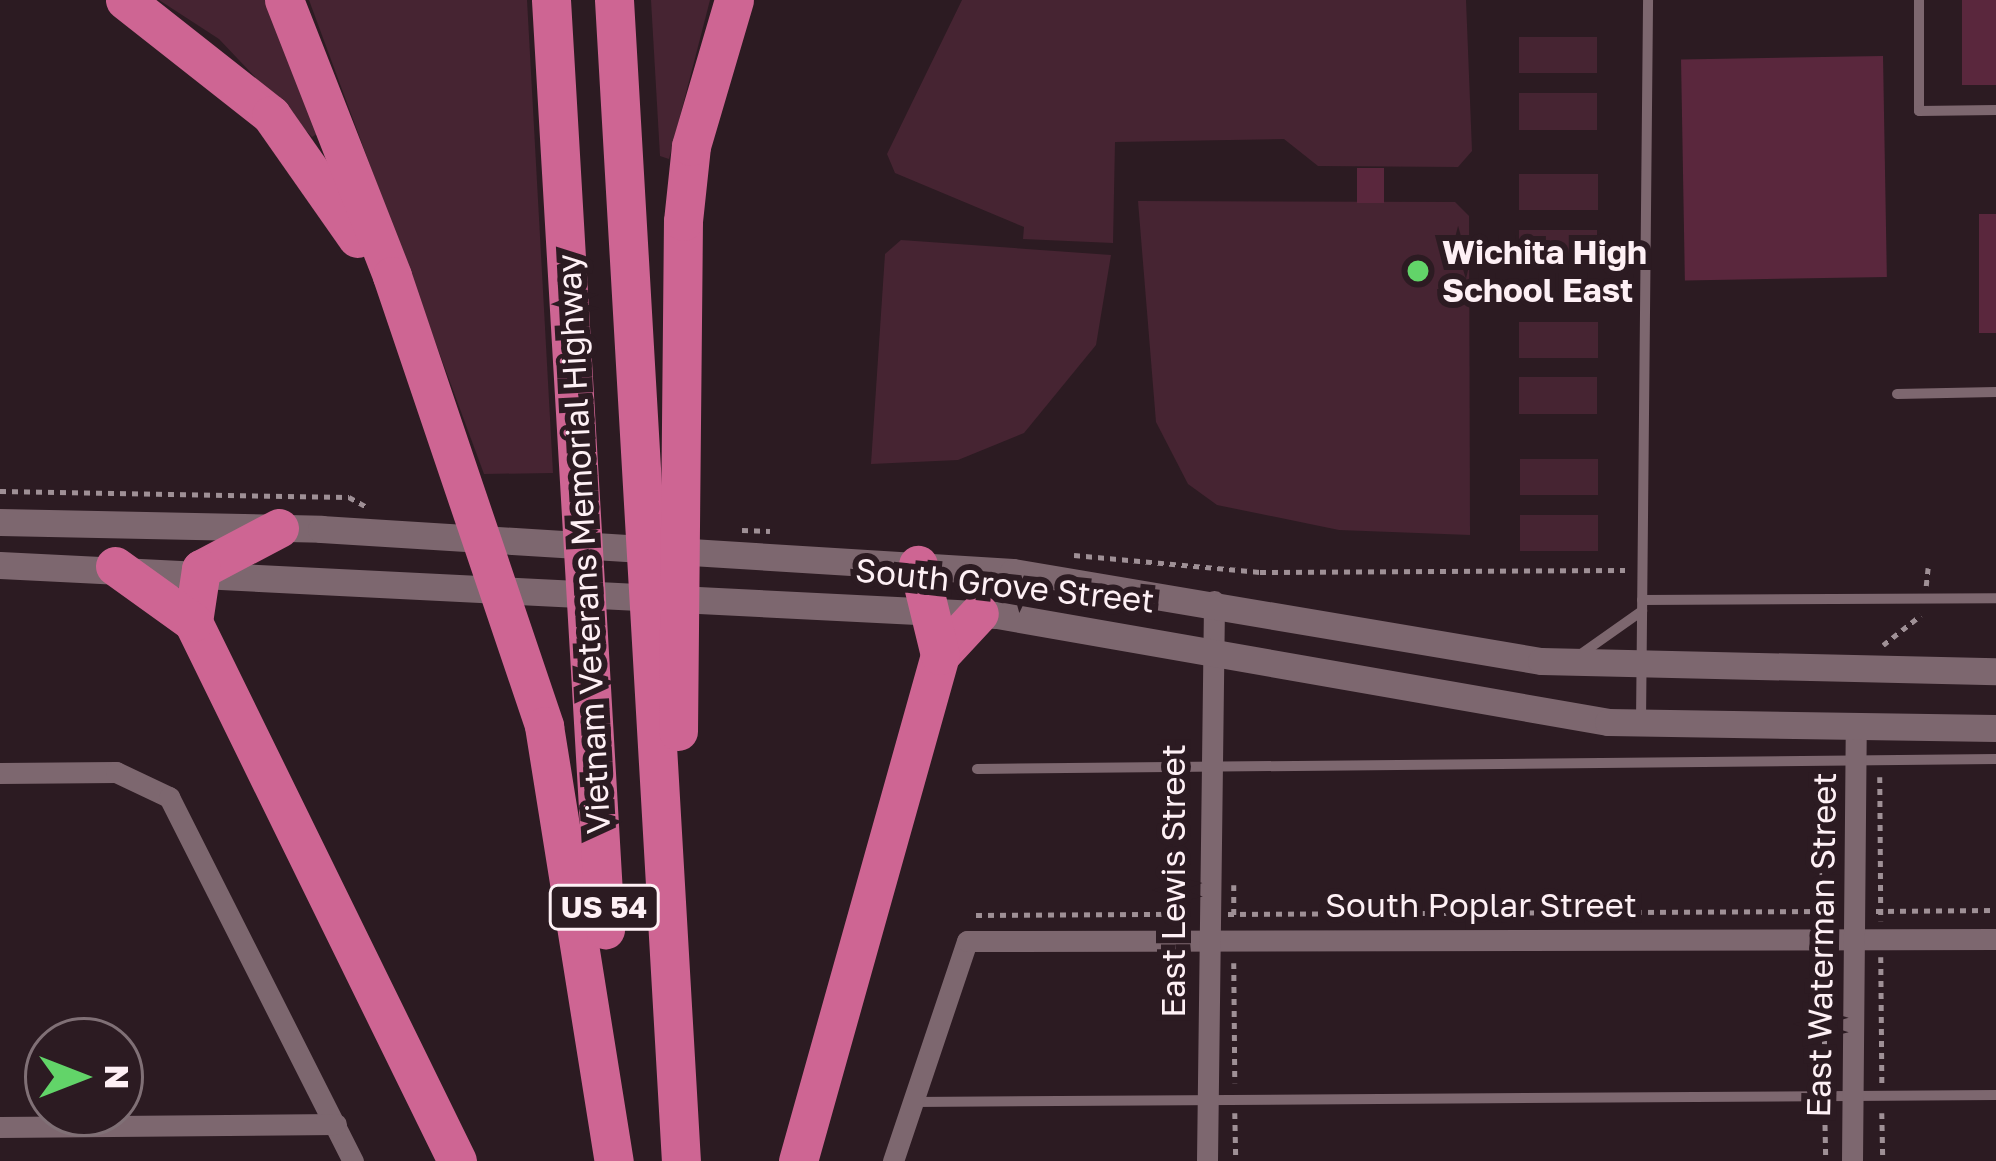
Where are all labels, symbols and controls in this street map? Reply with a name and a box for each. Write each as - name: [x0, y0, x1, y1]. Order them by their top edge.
- place label: Wichita High School East: [1442, 232, 1647, 310]
- street label: Vietnam Veterans Memorial Highway: [548, 253, 618, 835]
- marker: Wichita High School East: [1405, 258, 1431, 284]
- street label: South Grove Street: [854, 550, 1156, 620]
- street label: East Lewis Street: [1153, 744, 1193, 1018]
- street label: East Waterman Street: [1798, 772, 1844, 1118]
- road number: US 54: [547, 883, 661, 931]
- street label: South Poplar Street: [1325, 885, 1637, 925]
- north arrow: [24, 1017, 144, 1137]
- text: N: [98, 1064, 137, 1090]

